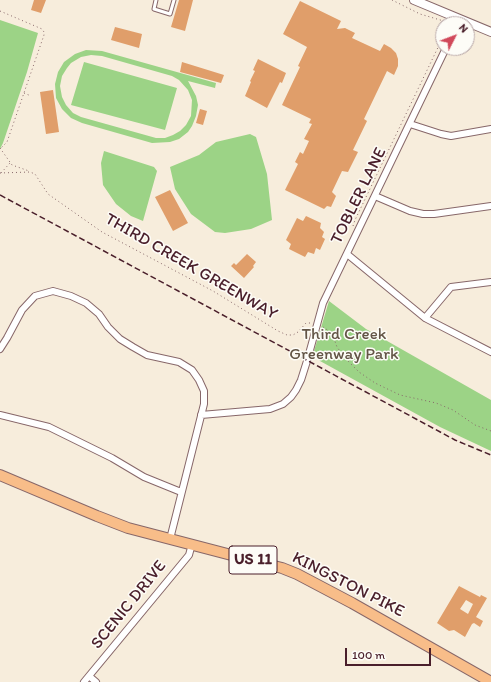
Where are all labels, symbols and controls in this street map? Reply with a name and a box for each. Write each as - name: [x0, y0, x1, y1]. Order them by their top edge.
- north arrow: [435, 16, 475, 56]
- text: N: [456, 21, 471, 35]
- street label: TOBLER LANE: [327, 144, 391, 248]
- street label: THIRD CREEK GREENWAY: [101, 209, 281, 325]
- park label: Third Creek Greenway Park: [289, 325, 399, 365]
- road number: US 11: [229, 546, 277, 574]
- street label: KINGSTON PIKE: [288, 548, 408, 622]
- street label: SCENIC DRIVE: [87, 557, 171, 653]
- scale bar: [347, 640, 433, 666]
- text: 100 m: [352, 648, 385, 662]

